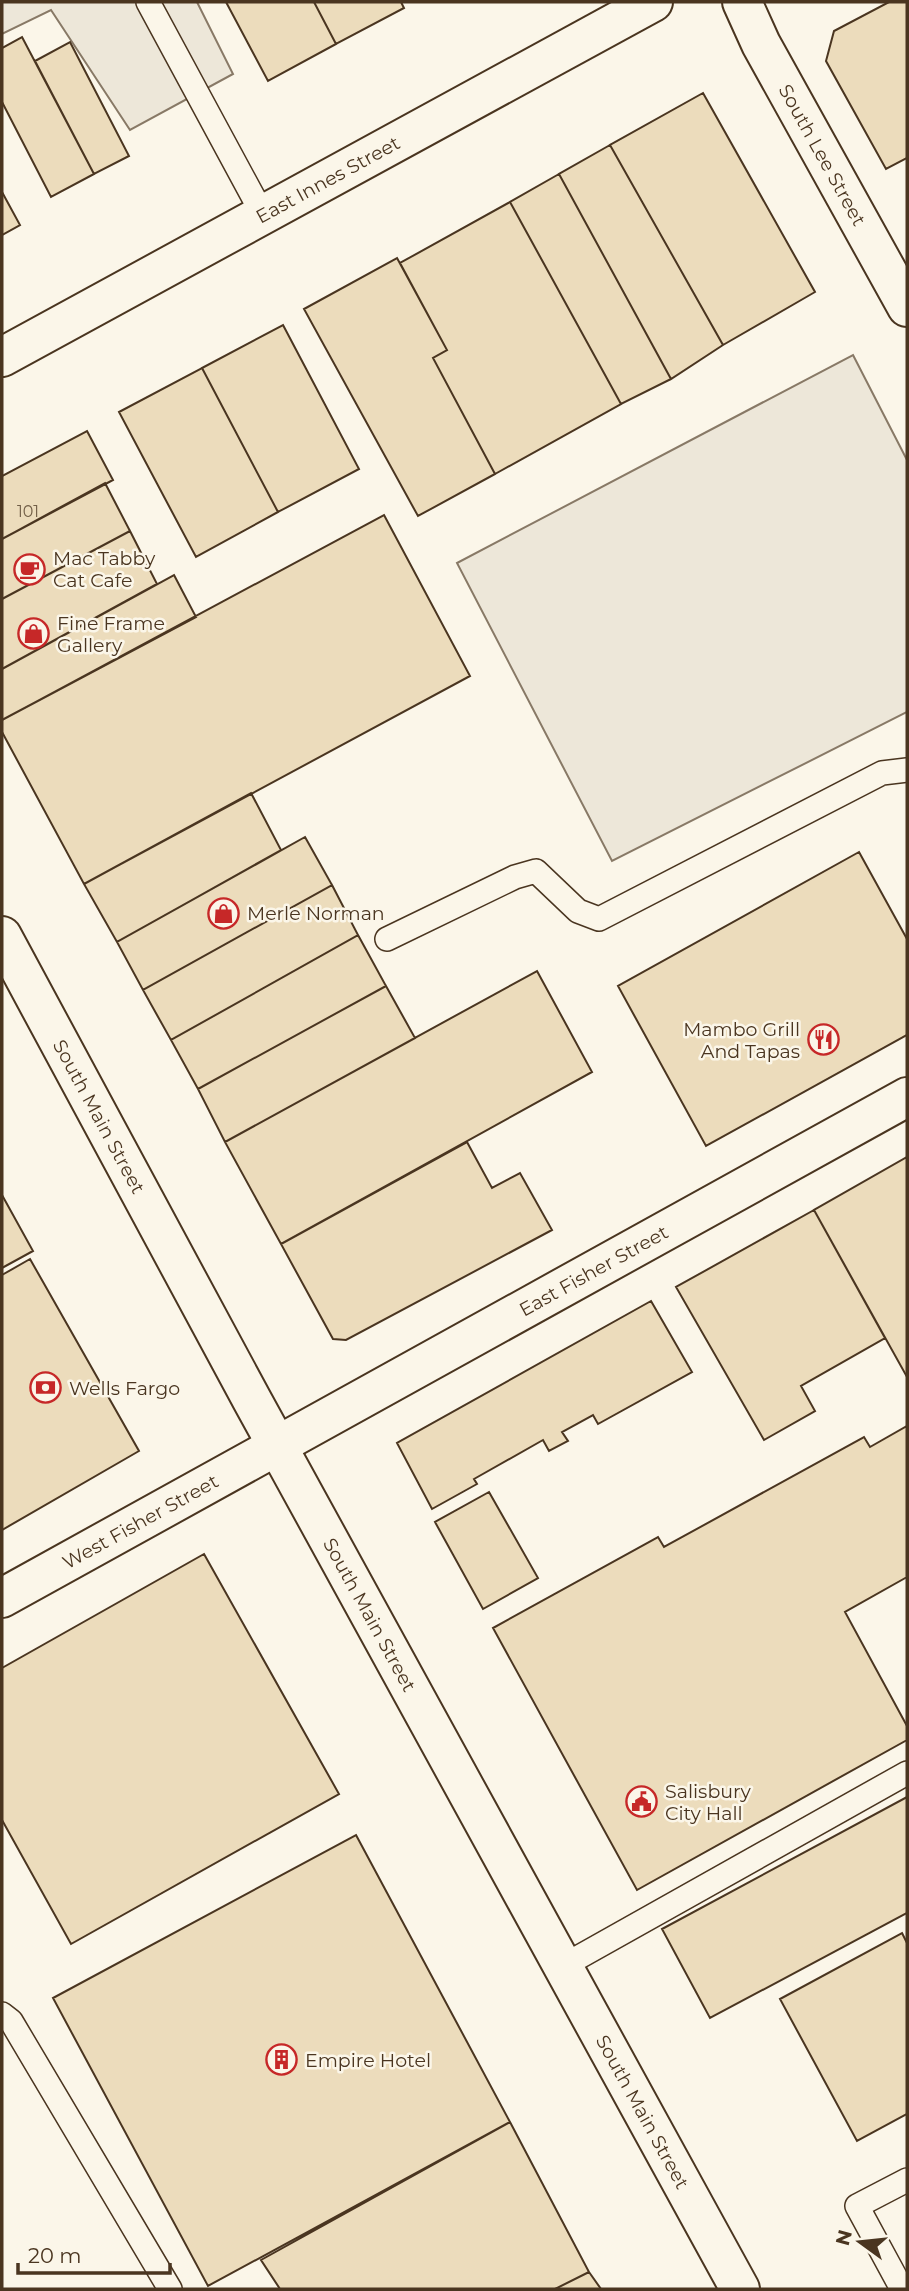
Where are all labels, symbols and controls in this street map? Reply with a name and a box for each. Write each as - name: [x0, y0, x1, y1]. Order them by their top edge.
- street label: South Lee Street: [774, 80, 871, 230]
- street label: East Innes Street: [252, 131, 404, 228]
- house number: 101: [17, 502, 39, 521]
- place label: Mac Tabby Cat Cafe: [53, 547, 156, 592]
- cafe icon: Mac Tabby Cat Cafe: [13, 552, 47, 586]
- place label: Fine Frame Gallery: [57, 612, 165, 657]
- shop icon: Fine Frame Gallery: [17, 617, 51, 651]
- shop icon: Merle Norman: [207, 896, 241, 930]
- place label: Merle Norman: [247, 902, 385, 925]
- place label: Mambo Grill And Tapas: [683, 1018, 800, 1063]
- restaurant icon: Mambo Grill And Tapas: [806, 1023, 840, 1057]
- street label: South Main Street: [48, 1035, 150, 1198]
- street label: East Fisher Street: [515, 1220, 672, 1321]
- bank icon: Wells Fargo: [29, 1371, 63, 1405]
- place label: Wells Fargo: [69, 1377, 180, 1400]
- street label: West Fisher Street: [58, 1469, 222, 1574]
- street label: South Main Street: [318, 1534, 421, 1696]
- place label: Salisbury City Hall: [665, 1780, 752, 1825]
- public building icon: Salisbury City Hall: [625, 1785, 659, 1819]
- street label: South Main Street: [591, 2031, 694, 2193]
- building icon: Empire Hotel: [265, 2043, 299, 2077]
- place label: Empire Hotel: [305, 2049, 431, 2072]
- north arrow: [825, 2207, 895, 2277]
- text: N: [831, 2227, 857, 2248]
- scale bar: [18, 2232, 170, 2276]
- text: 20 m: [28, 2243, 82, 2268]

